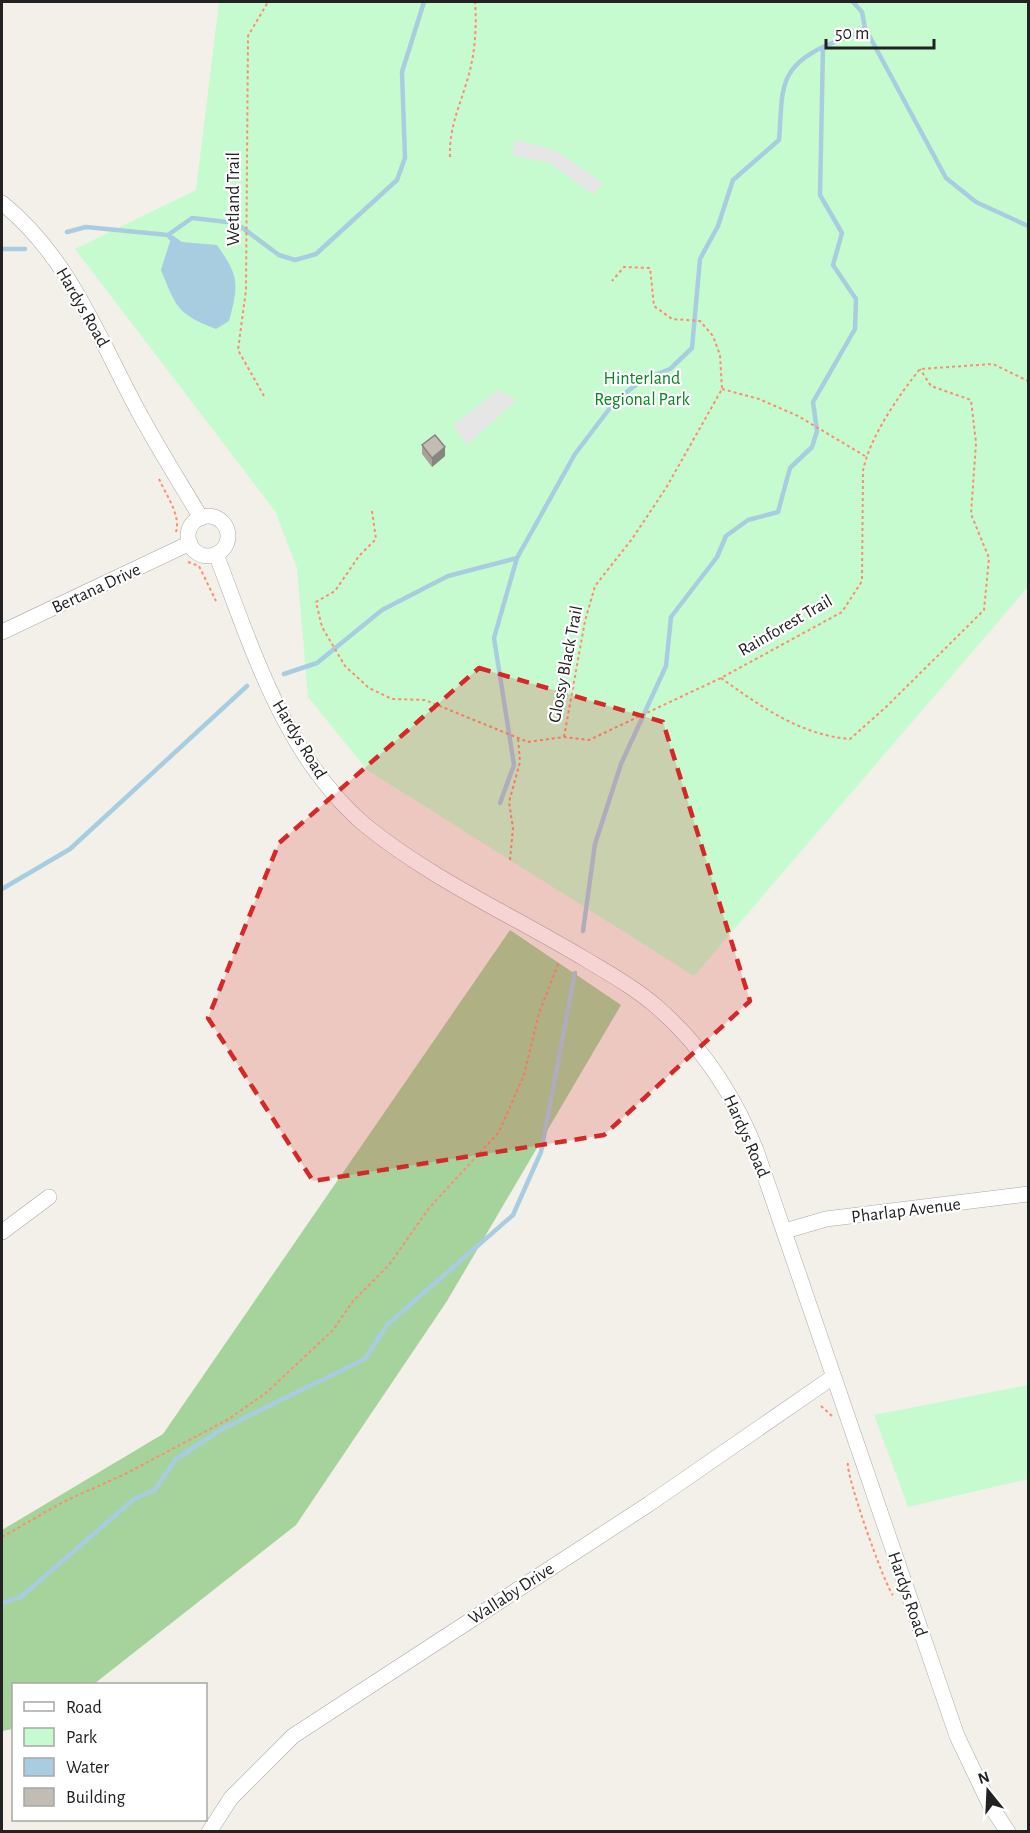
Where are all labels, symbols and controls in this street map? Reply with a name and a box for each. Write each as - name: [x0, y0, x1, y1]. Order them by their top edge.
- scale bar: [826, 12, 934, 50]
- text: 50 m: [835, 25, 869, 43]
- street label: Wetland Trail: [225, 152, 243, 246]
- street label: Hardys Road: [52, 265, 112, 350]
- park label: Hinterland Regional Park: [594, 370, 690, 409]
- street label: Bertana Drive: [49, 561, 144, 617]
- street label: Rainforest Trail: [735, 592, 836, 660]
- street label: Glossy Black Trail: [546, 604, 586, 724]
- street label: Hardys Road: [269, 697, 330, 782]
- street label: Hardys Road: [720, 1092, 772, 1180]
- street label: Pharlap Avenue: [850, 1195, 962, 1227]
- street label: Hardys Road: [884, 1550, 930, 1639]
- street label: Wallaby Drive: [466, 1560, 557, 1628]
- legend: [12, 1683, 207, 1821]
- text: Road: [66, 1699, 102, 1717]
- text: Park: [66, 1729, 98, 1747]
- text: Water: [66, 1759, 109, 1777]
- north arrow: [958, 1761, 1018, 1821]
- text: N: [976, 1768, 991, 1787]
- text: Building: [66, 1789, 126, 1807]

